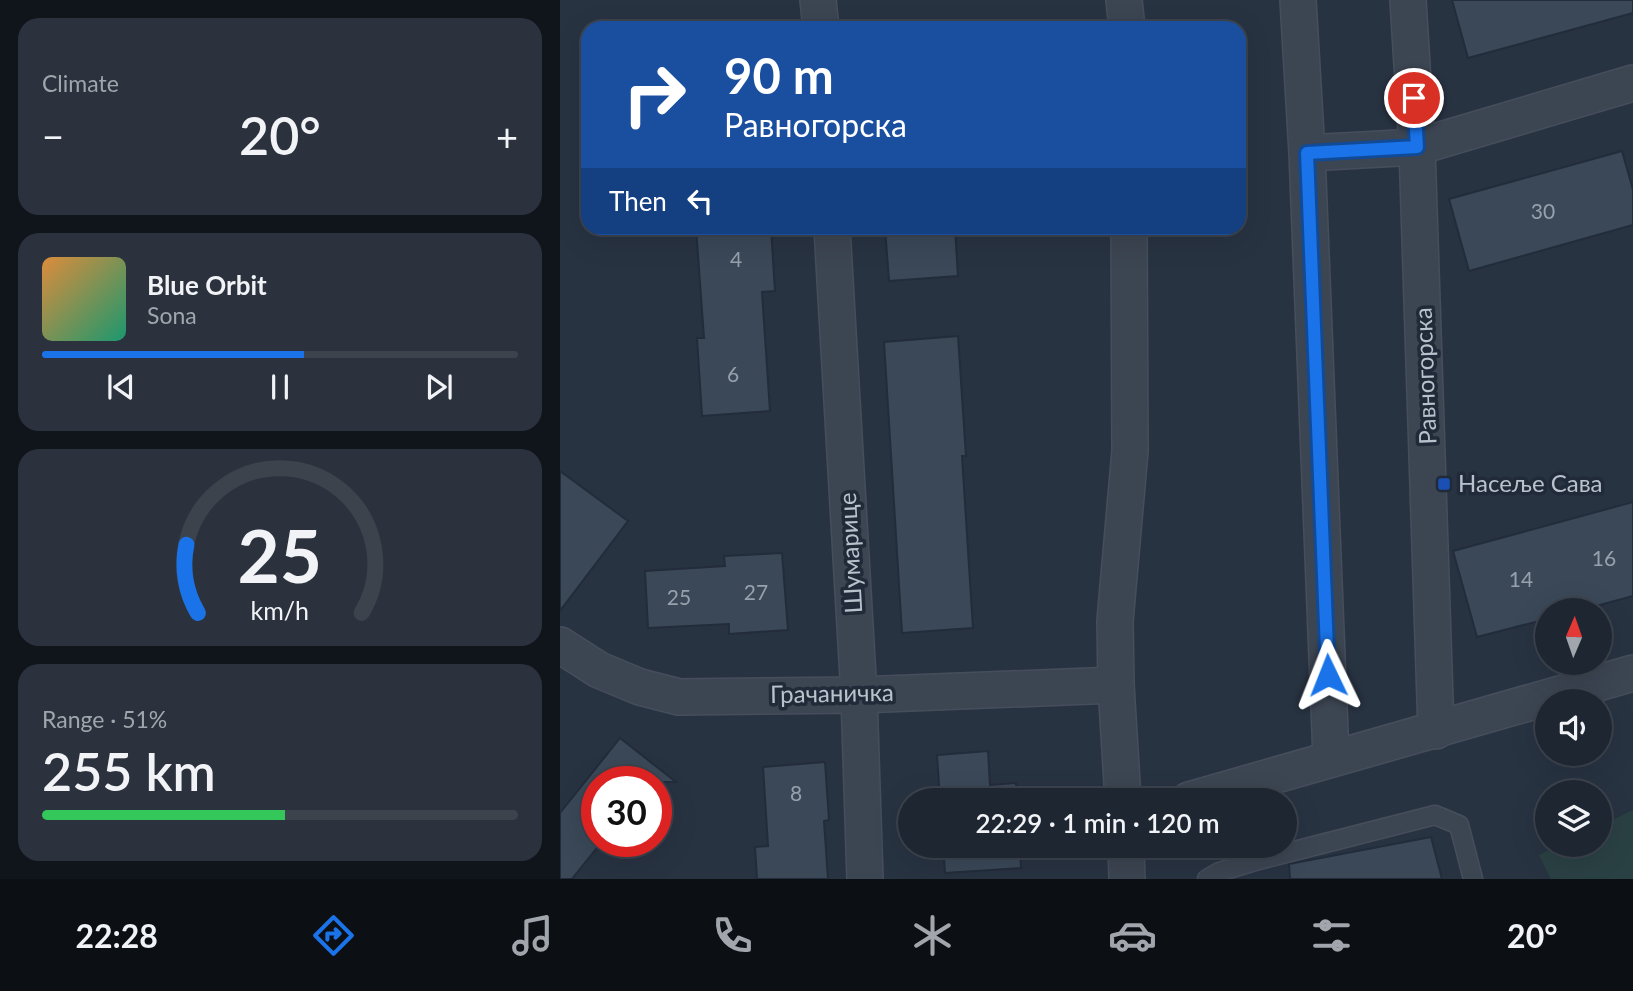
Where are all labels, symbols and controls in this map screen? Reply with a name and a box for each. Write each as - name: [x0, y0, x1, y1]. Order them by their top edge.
- text: 90 m: [724, 46, 834, 104]
- icon: right: [609, 49, 700, 140]
- pin: [1384, 68, 1444, 128]
- text: Climate: [42, 69, 119, 97]
- icon: arrive: [1395, 79, 1433, 117]
- text: 20°: [239, 104, 321, 166]
- text: Равногорска: [724, 105, 907, 144]
- text: −: [42, 113, 64, 159]
- text: +: [496, 113, 518, 159]
- icon: left: [681, 182, 719, 220]
- text: Then: [609, 185, 667, 217]
- house number: 30: [1531, 198, 1555, 223]
- house number: 4: [730, 246, 742, 271]
- text: Blue Orbit: [147, 269, 267, 301]
- text: Sona: [147, 301, 197, 329]
- street label: Равногорска: [1408, 307, 1441, 445]
- house number: 6: [727, 361, 739, 386]
- icon: previous: [102, 368, 140, 406]
- icon: pause: [261, 368, 299, 406]
- icon: next: [420, 368, 458, 406]
- place label: Насеље Сава: [1458, 468, 1603, 497]
- marker: Насеље Сава: [1436, 476, 1452, 492]
- street label: Шумарице: [832, 492, 867, 614]
- text: 25: [238, 512, 322, 600]
- house number: 16: [1592, 545, 1616, 570]
- house number: 14: [1509, 566, 1533, 591]
- house number: 27: [744, 579, 768, 604]
- house number: 25: [667, 584, 691, 609]
- text: km/h: [251, 595, 309, 625]
- north arrow: [1535, 598, 1612, 676]
- map controls: [1535, 598, 1612, 857]
- position arrow: [1291, 638, 1365, 712]
- street label: Грачаничка: [770, 677, 894, 708]
- button: sound: [1535, 689, 1612, 766]
- text: Range · 51%: [42, 705, 167, 733]
- text: 255 km: [42, 740, 216, 802]
- speed limit sign: 30: [581, 766, 672, 857]
- house number: 8: [790, 780, 802, 805]
- button: layers: [1535, 780, 1612, 857]
- text: 22:29 · 1 min · 120 m: [975, 807, 1220, 839]
- icon: directions: [309, 911, 358, 960]
- icon: music: [508, 911, 557, 960]
- icon: phone: [708, 911, 757, 960]
- icon: climate: [908, 911, 957, 960]
- icon: car: [1108, 911, 1157, 960]
- icon: filters: [1307, 911, 1356, 960]
- text: 22:28: [75, 916, 158, 955]
- text: 20°: [1507, 916, 1558, 955]

